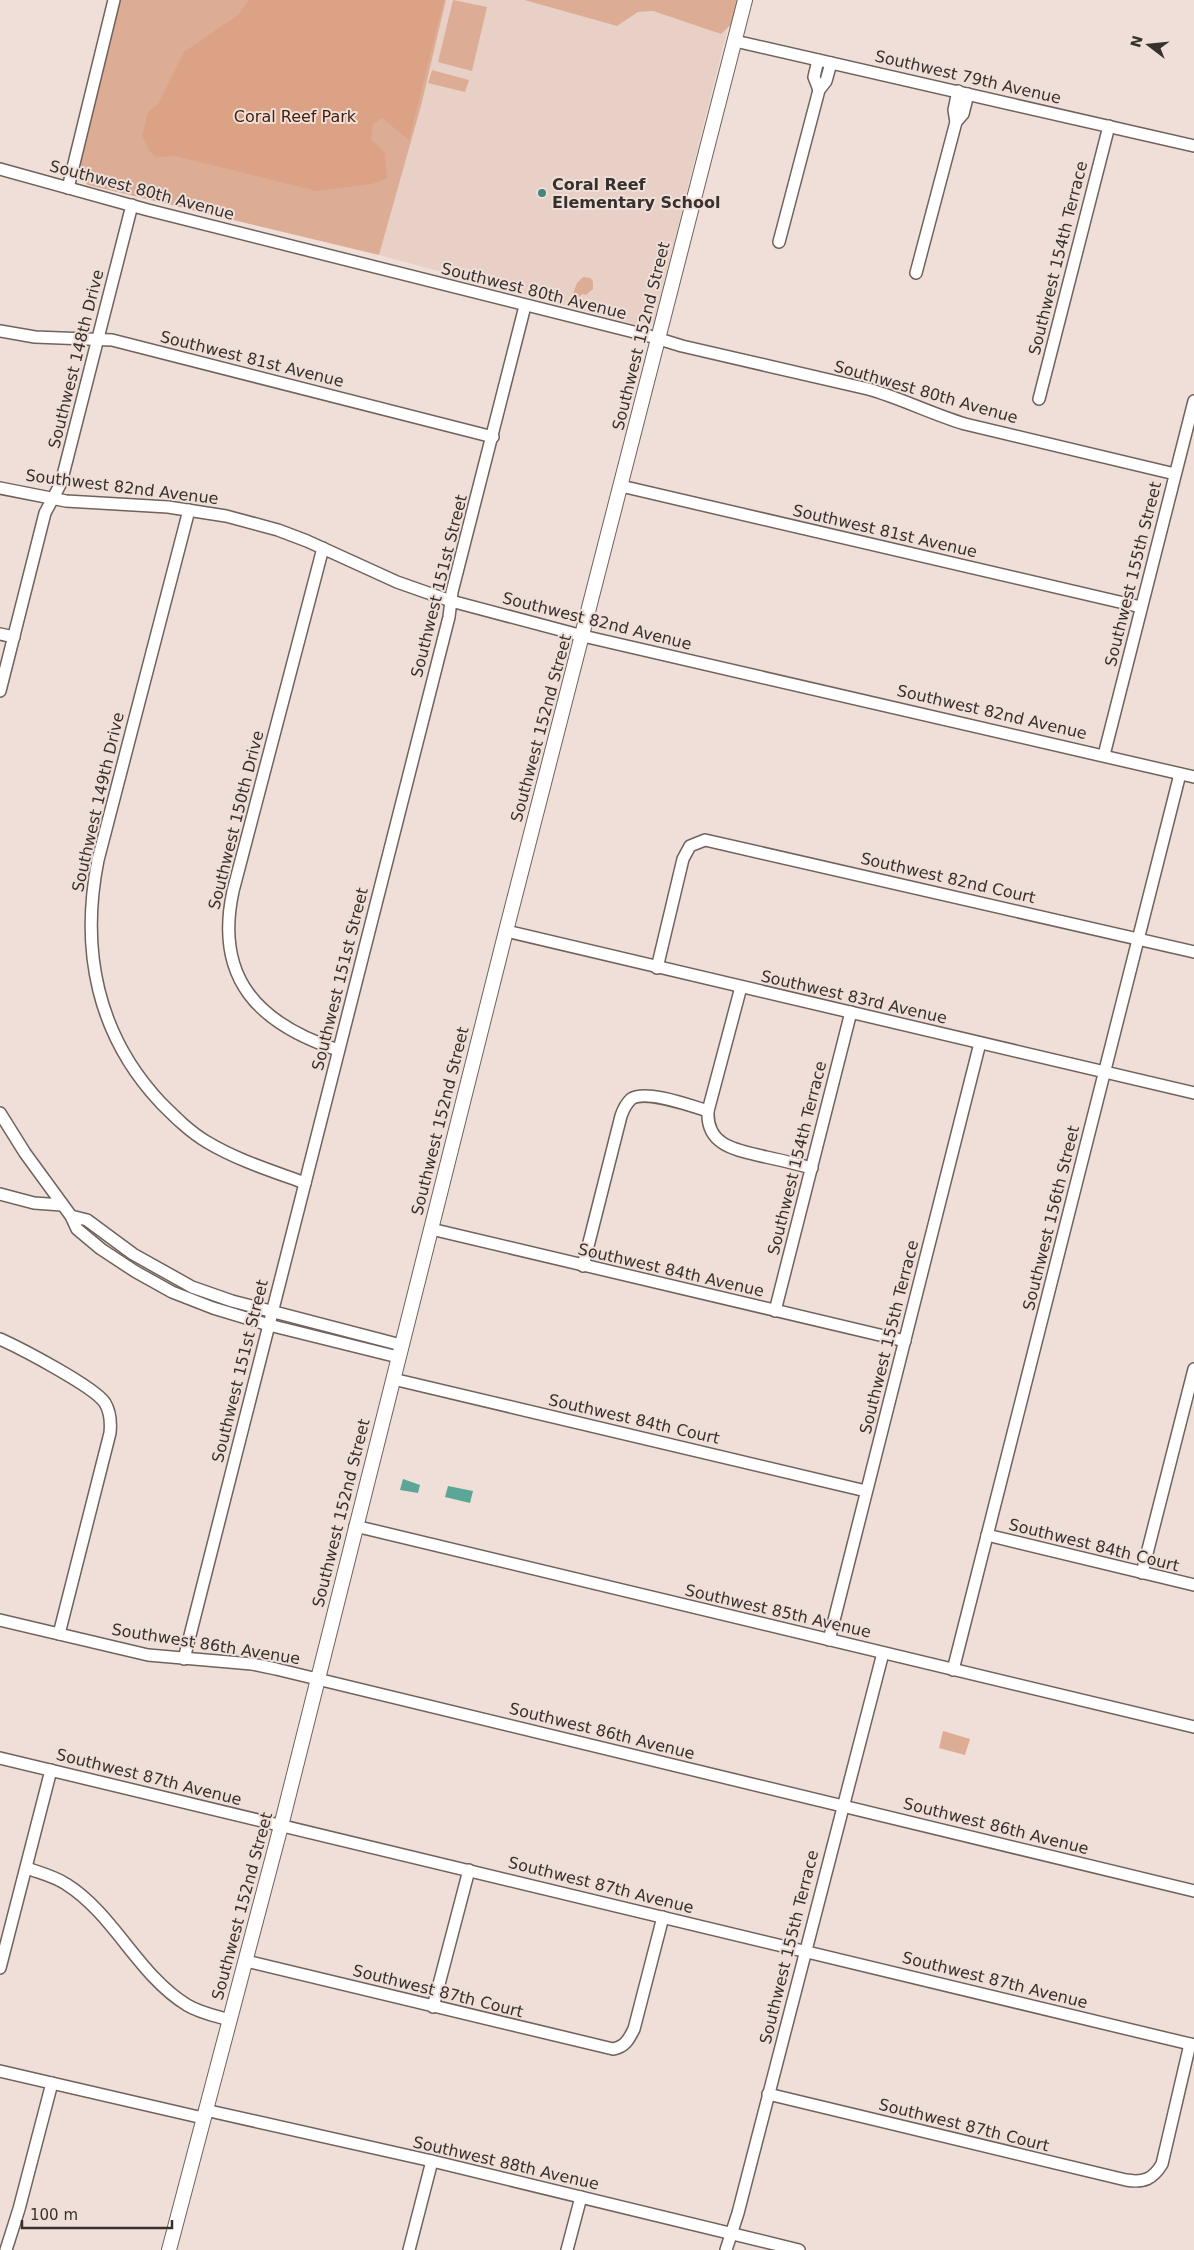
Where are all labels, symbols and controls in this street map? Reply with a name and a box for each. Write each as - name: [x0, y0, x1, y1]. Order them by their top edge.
- north arrow: [1124, 20, 1174, 70]
- text: N: [1127, 34, 1146, 49]
- street label: Southwest 79th Avenue: [873, 46, 1063, 108]
- park label: Coral Reef Park: [234, 107, 357, 126]
- street label: Southwest 80th Avenue: [48, 156, 236, 224]
- street label: Southwest 154th Terrace: [1025, 159, 1091, 357]
- place label: Coral Reef Elementary School: [552, 175, 720, 212]
- marker: Coral Reef Elementary School: [536, 187, 548, 199]
- street label: Southwest 152nd Street: [608, 240, 674, 432]
- street label: Southwest 80th Avenue: [439, 259, 629, 323]
- street label: Southwest 148th Drive: [45, 268, 107, 450]
- street label: Southwest 81st Avenue: [158, 327, 346, 391]
- street label: Southwest 80th Avenue: [832, 357, 1020, 427]
- street label: Southwest 82nd Avenue: [24, 466, 220, 508]
- street label: Southwest 155th Street: [1101, 480, 1165, 668]
- street label: Southwest 151st Street: [407, 493, 471, 679]
- street label: Southwest 81st Avenue: [791, 501, 979, 561]
- street label: Southwest 82nd Avenue: [500, 588, 694, 654]
- street label: Southwest 152nd Street: [507, 632, 575, 824]
- street label: Southwest 82nd Avenue: [895, 681, 1089, 743]
- street label: Southwest 149th Drive: [68, 710, 128, 894]
- street label: Southwest 150th Drive: [205, 729, 267, 911]
- street label: Southwest 82nd Court: [859, 849, 1037, 907]
- street label: Southwest 151st Street: [308, 886, 372, 1072]
- street label: Southwest 83rd Avenue: [759, 966, 949, 1028]
- street label: Southwest 152nd Street: [407, 1025, 473, 1217]
- street label: Southwest 154th Terrace: [764, 1059, 830, 1257]
- street label: Southwest 156th Street: [1019, 1124, 1083, 1312]
- street label: Southwest 155th Terrace: [856, 1238, 922, 1436]
- street label: Southwest 84th Avenue: [576, 1239, 766, 1301]
- street label: Southwest 151st Street: [208, 1278, 272, 1464]
- street label: Southwest 84th Court: [547, 1390, 721, 1448]
- street label: Southwest 152nd Street: [308, 1417, 374, 1609]
- street label: Southwest 84th Court: [1007, 1515, 1181, 1575]
- street label: Southwest 85th Avenue: [683, 1580, 873, 1642]
- street label: Southwest 86th Avenue: [110, 1620, 302, 1668]
- street label: Southwest 86th Avenue: [507, 1699, 697, 1763]
- street label: Southwest 87th Avenue: [54, 1745, 244, 1809]
- street label: Southwest 86th Avenue: [901, 1794, 1091, 1858]
- street label: Southwest 152nd Street: [208, 1810, 276, 2002]
- street label: Southwest 155th Terrace: [756, 1848, 822, 2046]
- street label: Southwest 87th Avenue: [506, 1853, 696, 1917]
- street label: Southwest 87th Avenue: [900, 1948, 1090, 2012]
- street label: Southwest 87th Court: [351, 1961, 525, 2021]
- street label: Southwest 87th Court: [877, 2095, 1051, 2155]
- street label: Southwest 88th Avenue: [411, 2132, 601, 2194]
- scale bar: [22, 2198, 172, 2230]
- text: 100 m: [30, 2206, 78, 2224]

